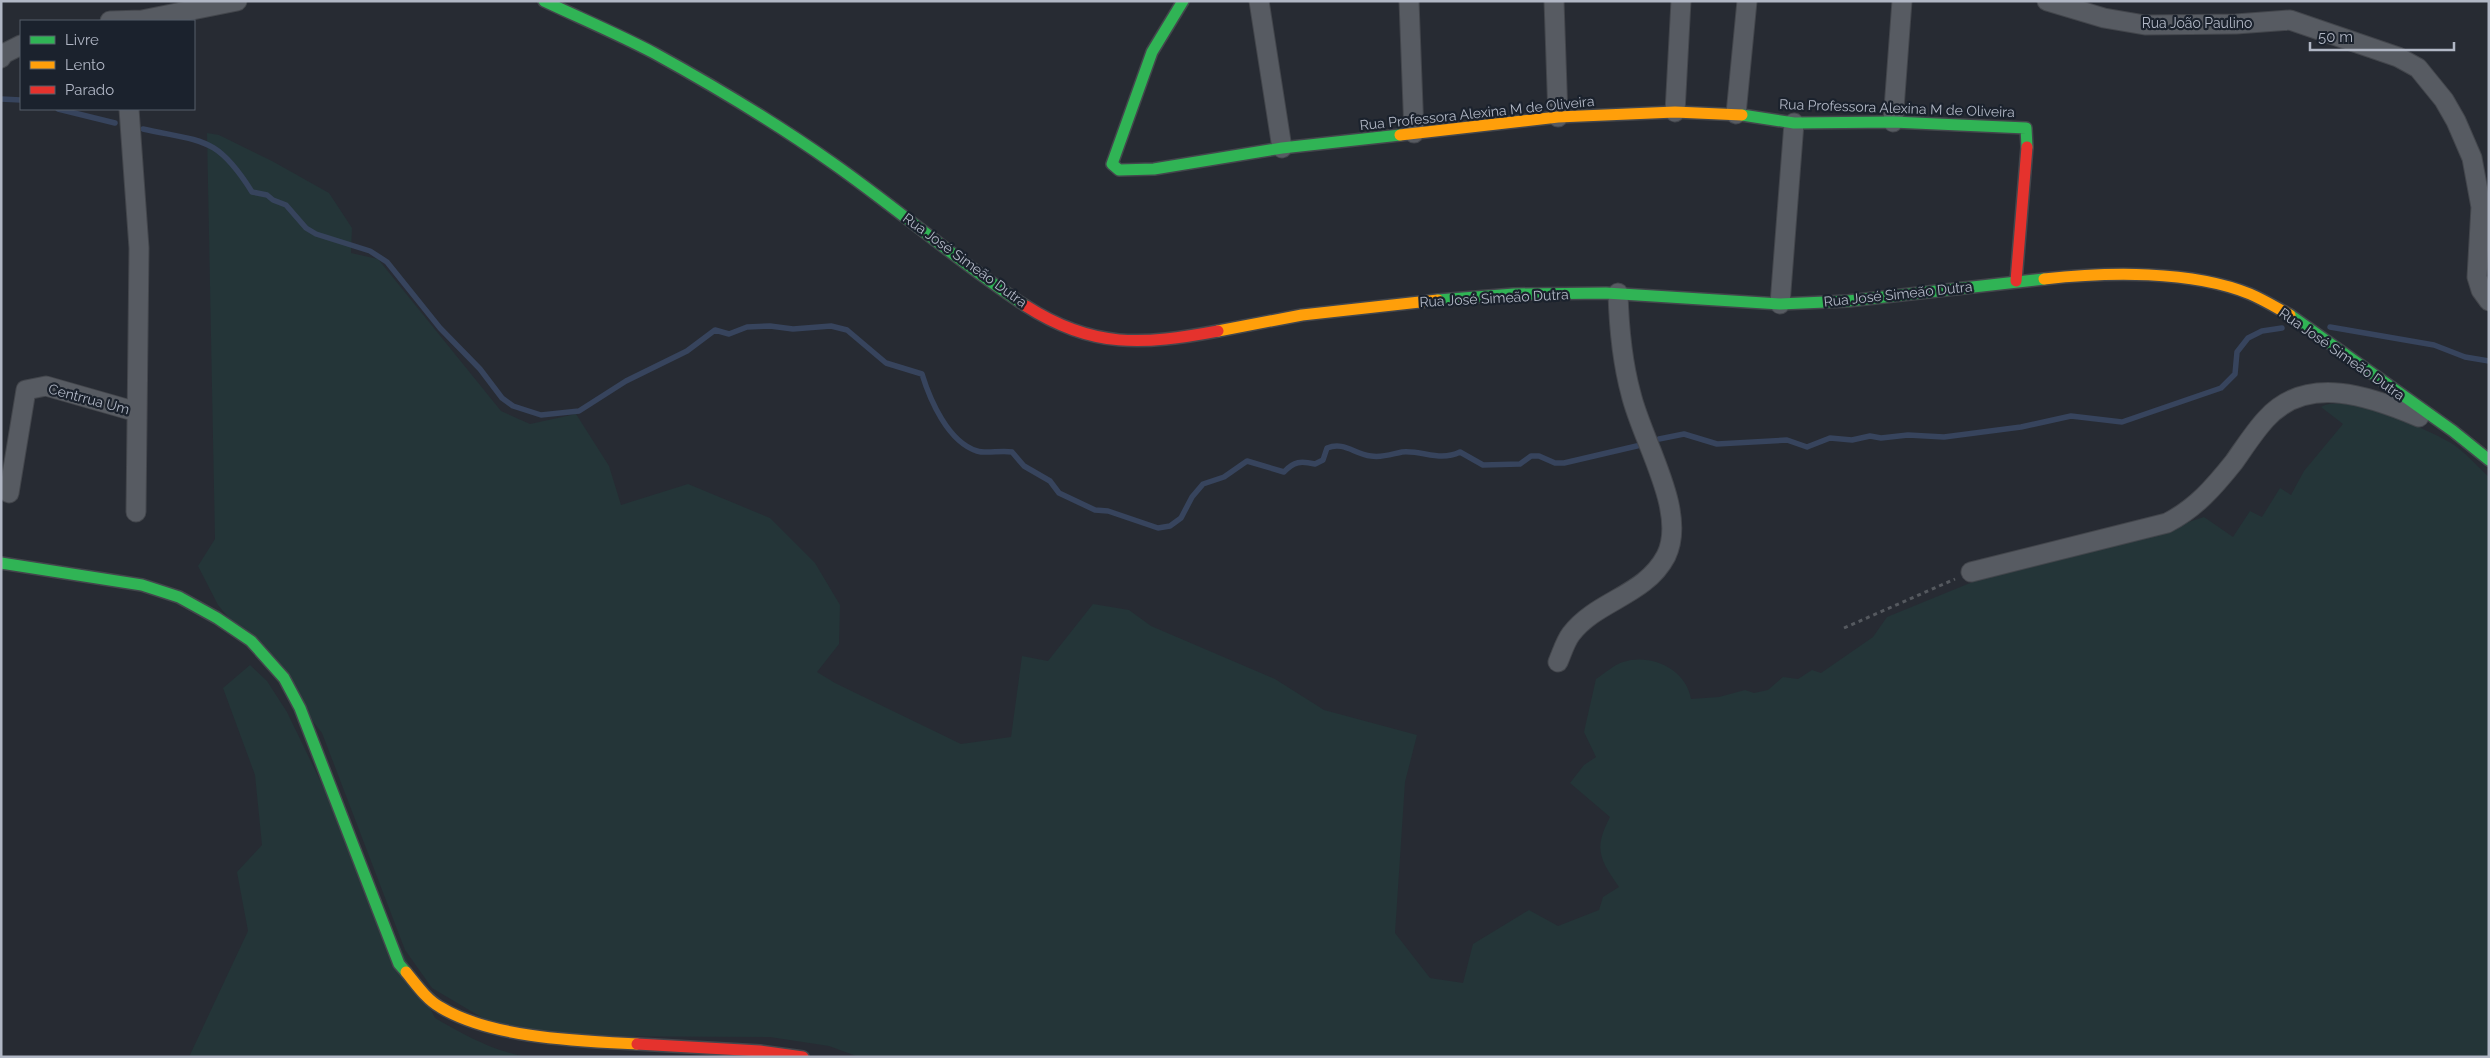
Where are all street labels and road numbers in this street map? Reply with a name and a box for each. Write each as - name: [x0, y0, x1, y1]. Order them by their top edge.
- street label: Rua João Paulino: [2142, 15, 2252, 31]
- street label: Rua Professora Alexina M de Oliveira: [1359, 93, 1595, 133]
- street label: Rua Professora Alexina M de Oliveira: [1779, 96, 2015, 120]
- street label: Rua José Simeão Dutra: [900, 210, 1030, 310]
- street label: Rua José Simeão Dutra: [1823, 278, 1973, 310]
- street label: Rua José Simeão Dutra: [1419, 286, 1569, 310]
- street label: Rua José Simeão Dutra: [2276, 305, 2408, 403]
- street label: Centrrua Um: [47, 380, 131, 418]

